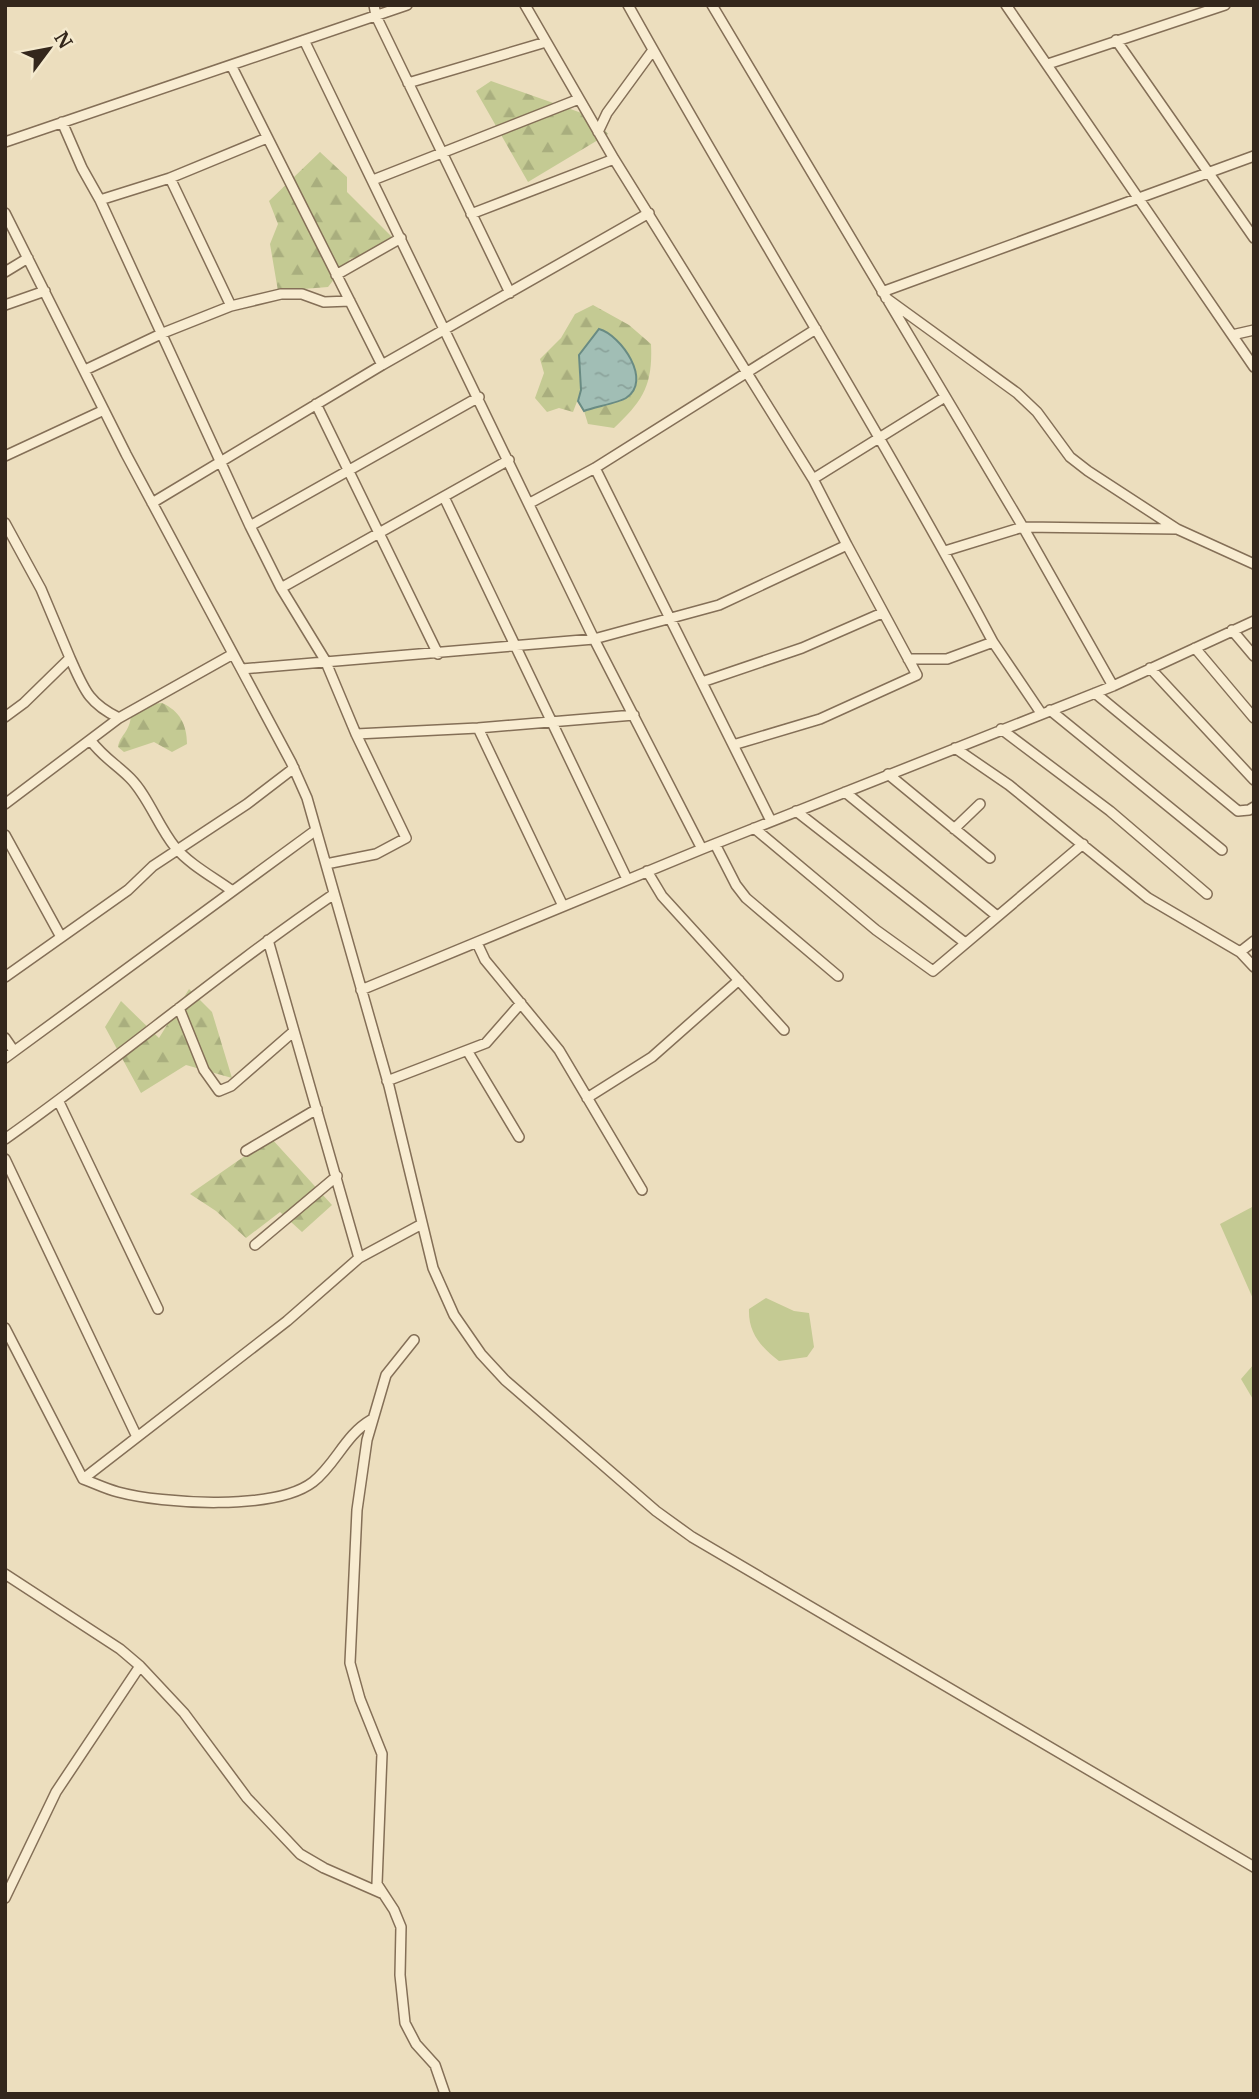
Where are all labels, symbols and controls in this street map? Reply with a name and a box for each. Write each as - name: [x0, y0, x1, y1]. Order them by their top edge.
- north arrow: [14, 14, 84, 84]
- text: N: [49, 27, 78, 53]

